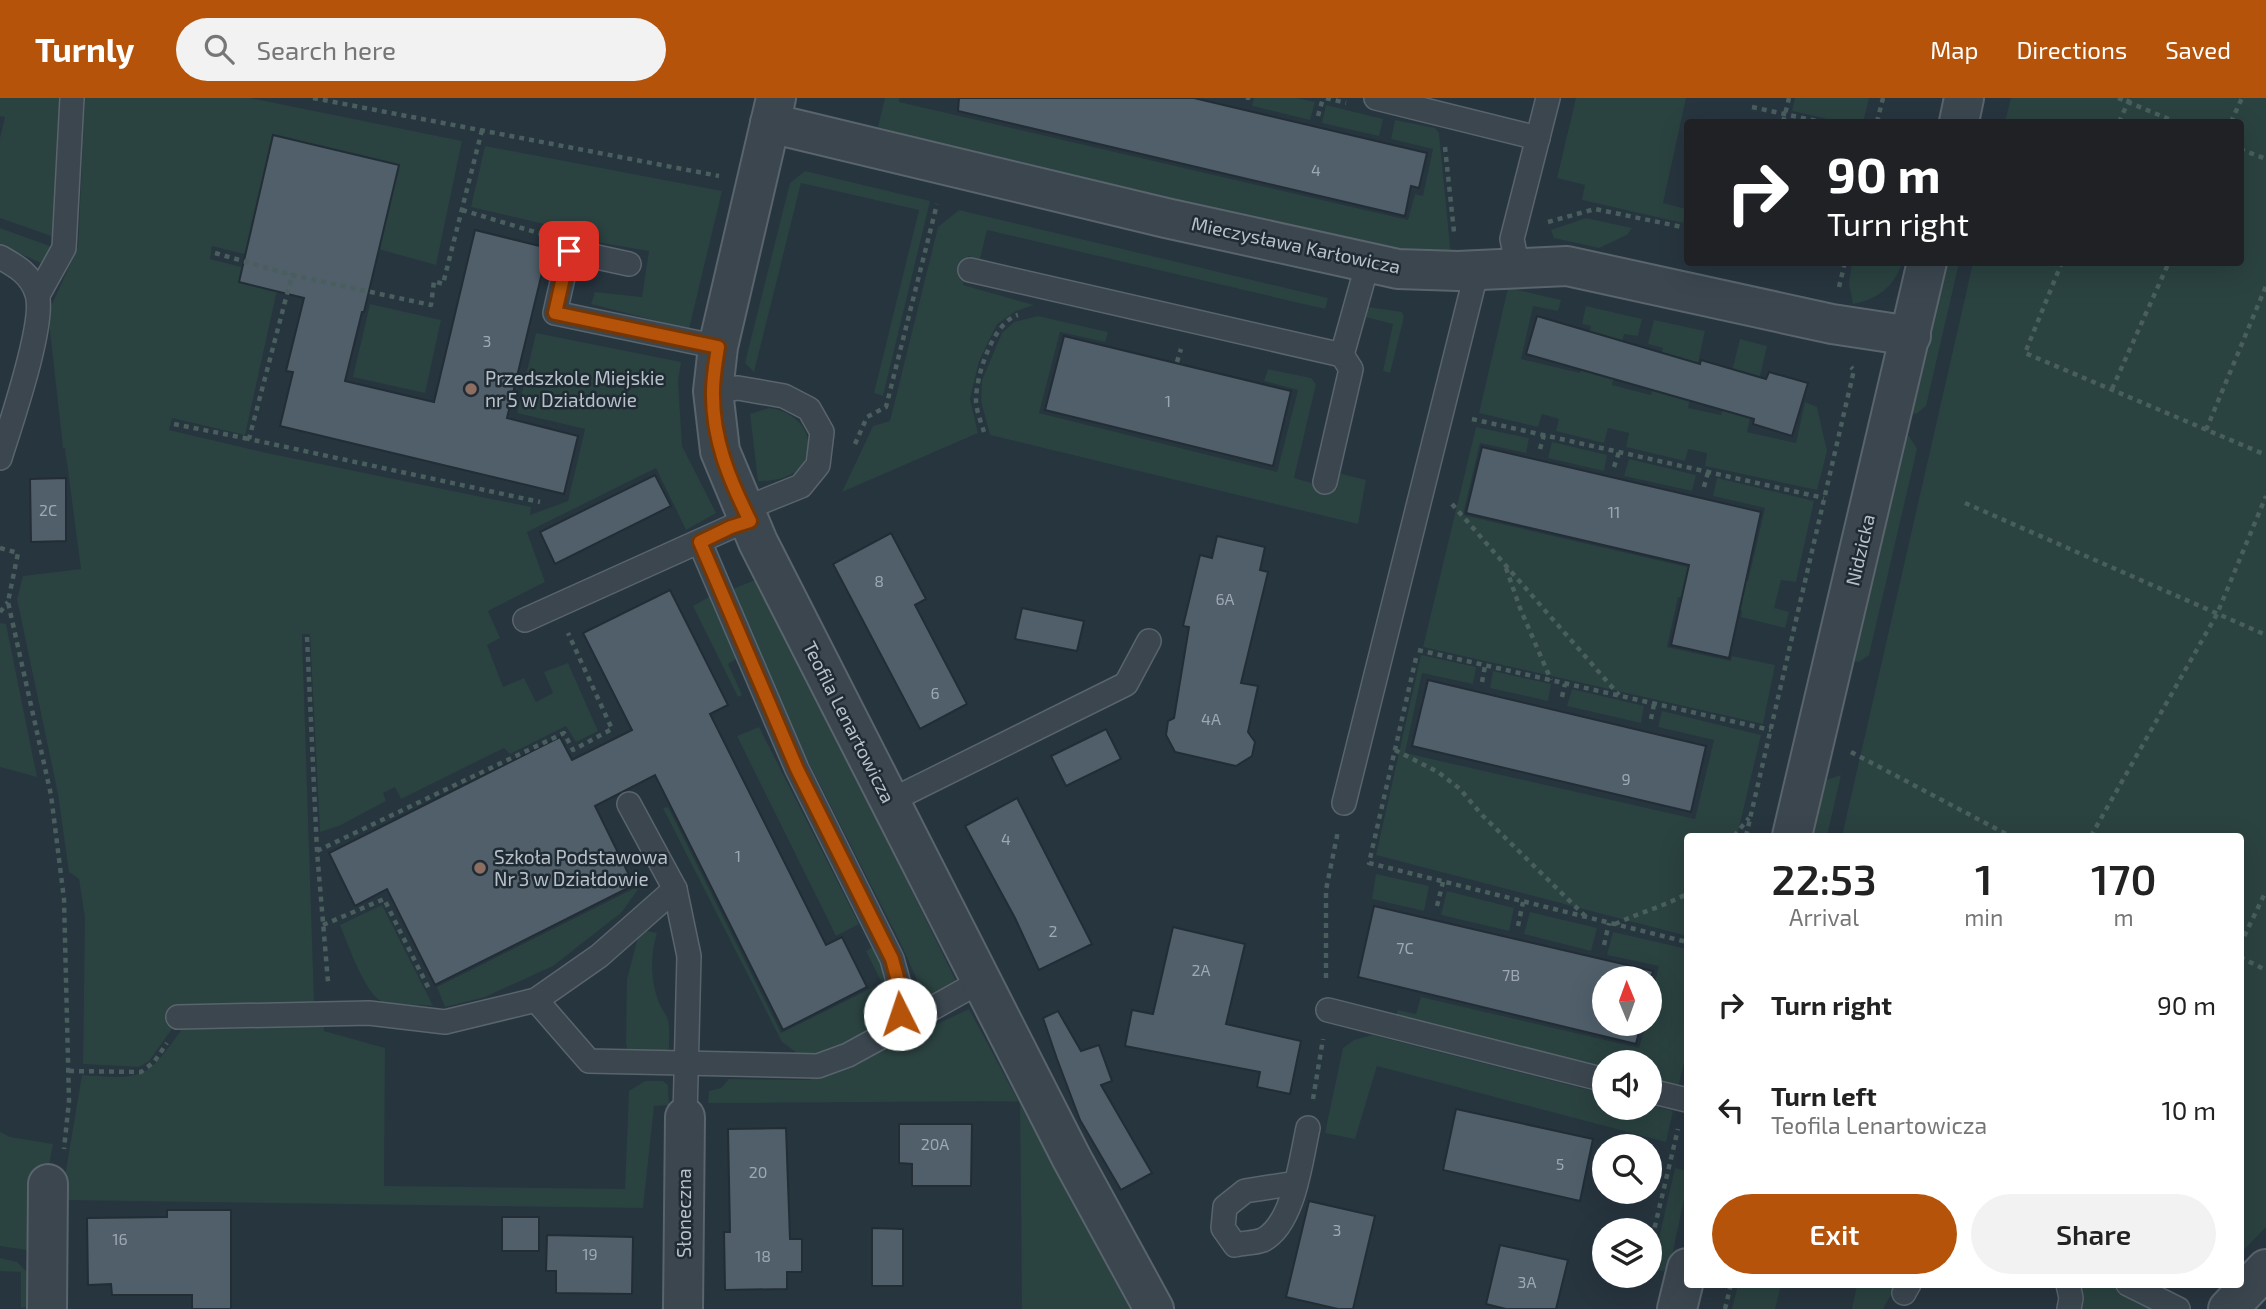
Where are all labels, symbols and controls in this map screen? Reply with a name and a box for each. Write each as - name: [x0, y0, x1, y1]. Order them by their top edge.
- search box: [176, 18, 666, 81]
- text: Turnly: [35, 29, 134, 69]
- icon: search: [200, 30, 238, 68]
- text: Search here: [256, 34, 396, 65]
- text: Map: [1930, 35, 1978, 64]
- text: Directions: [2016, 35, 2127, 64]
- text: Saved: [2165, 35, 2231, 64]
- text: 90 m: [1827, 144, 1941, 203]
- icon: right: [1712, 147, 1803, 238]
- house number: 4: [1311, 160, 1321, 179]
- text: Turn right: [1827, 204, 1969, 242]
- street label: Mieczysława Karłowicza: [1189, 211, 1403, 278]
- pin: [539, 221, 599, 281]
- icon: arrive: [550, 232, 588, 270]
- house number: 3: [483, 331, 491, 350]
- place label: Przedszkole Miejskie nr 5 w Działdowie: [485, 366, 665, 411]
- marker: Przedszkole Miejskie nr 5 w Działdowie: [463, 381, 479, 397]
- house number: 1: [1165, 391, 1171, 410]
- house number: 2C: [39, 500, 57, 519]
- house number: 11: [1608, 502, 1620, 521]
- street label: Nidzicka: [1840, 512, 1879, 588]
- house number: 8: [874, 571, 884, 590]
- house number: 6A: [1215, 589, 1235, 608]
- street label: Teofila Lenartowicza: [799, 637, 900, 807]
- house number: 6: [930, 683, 940, 702]
- house number: 4A: [1201, 709, 1221, 728]
- house number: 9: [1621, 769, 1631, 788]
- house number: 4: [1001, 829, 1011, 848]
- place label: Szkoła Podstawowa Nr 3 w Działdowie: [494, 845, 668, 890]
- house number: 1: [735, 846, 741, 865]
- text: 22:53: [1772, 853, 1877, 903]
- text: 1: [1975, 853, 1993, 903]
- text: 170: [2091, 853, 2156, 903]
- marker: Szkoła Podstawowa Nr 3 w Działdowie: [472, 860, 488, 876]
- text: Arrival: [1789, 903, 1859, 931]
- text: min: [1964, 903, 2003, 931]
- text: m: [2114, 903, 2134, 931]
- house number: 2: [1049, 921, 1058, 940]
- house number: 7C: [1396, 938, 1414, 957]
- house number: 2A: [1192, 960, 1211, 979]
- house number: 7B: [1502, 965, 1520, 984]
- north arrow: [1592, 966, 1662, 1036]
- map controls: [1592, 966, 1662, 1288]
- position arrow: [863, 977, 937, 1051]
- icon: right: [1712, 986, 1750, 1024]
- text: Turn right: [1771, 989, 1892, 1020]
- text: 90 m: [2157, 989, 2216, 1020]
- button: sound: [1592, 1050, 1662, 1120]
- text: Turn left: [1771, 1080, 1877, 1111]
- icon: left: [1712, 1091, 1750, 1129]
- text: 10 m: [2161, 1094, 2216, 1125]
- text: Teofila Lenartowicza: [1771, 1111, 1987, 1139]
- house number: 20A: [921, 1134, 949, 1153]
- button: search: [1592, 1134, 1662, 1204]
- house number: 5: [1556, 1154, 1564, 1173]
- house number: 20: [749, 1162, 767, 1181]
- street label: Słoneczna: [672, 1168, 695, 1258]
- button: Exit: [1712, 1194, 1957, 1274]
- button: Share: [1971, 1194, 2216, 1274]
- button: layers: [1592, 1218, 1662, 1288]
- house number: 3: [1333, 1220, 1341, 1239]
- house number: 16: [112, 1229, 128, 1248]
- house number: 19: [582, 1244, 598, 1263]
- house number: 18: [755, 1246, 771, 1265]
- house number: 3A: [1518, 1272, 1536, 1291]

